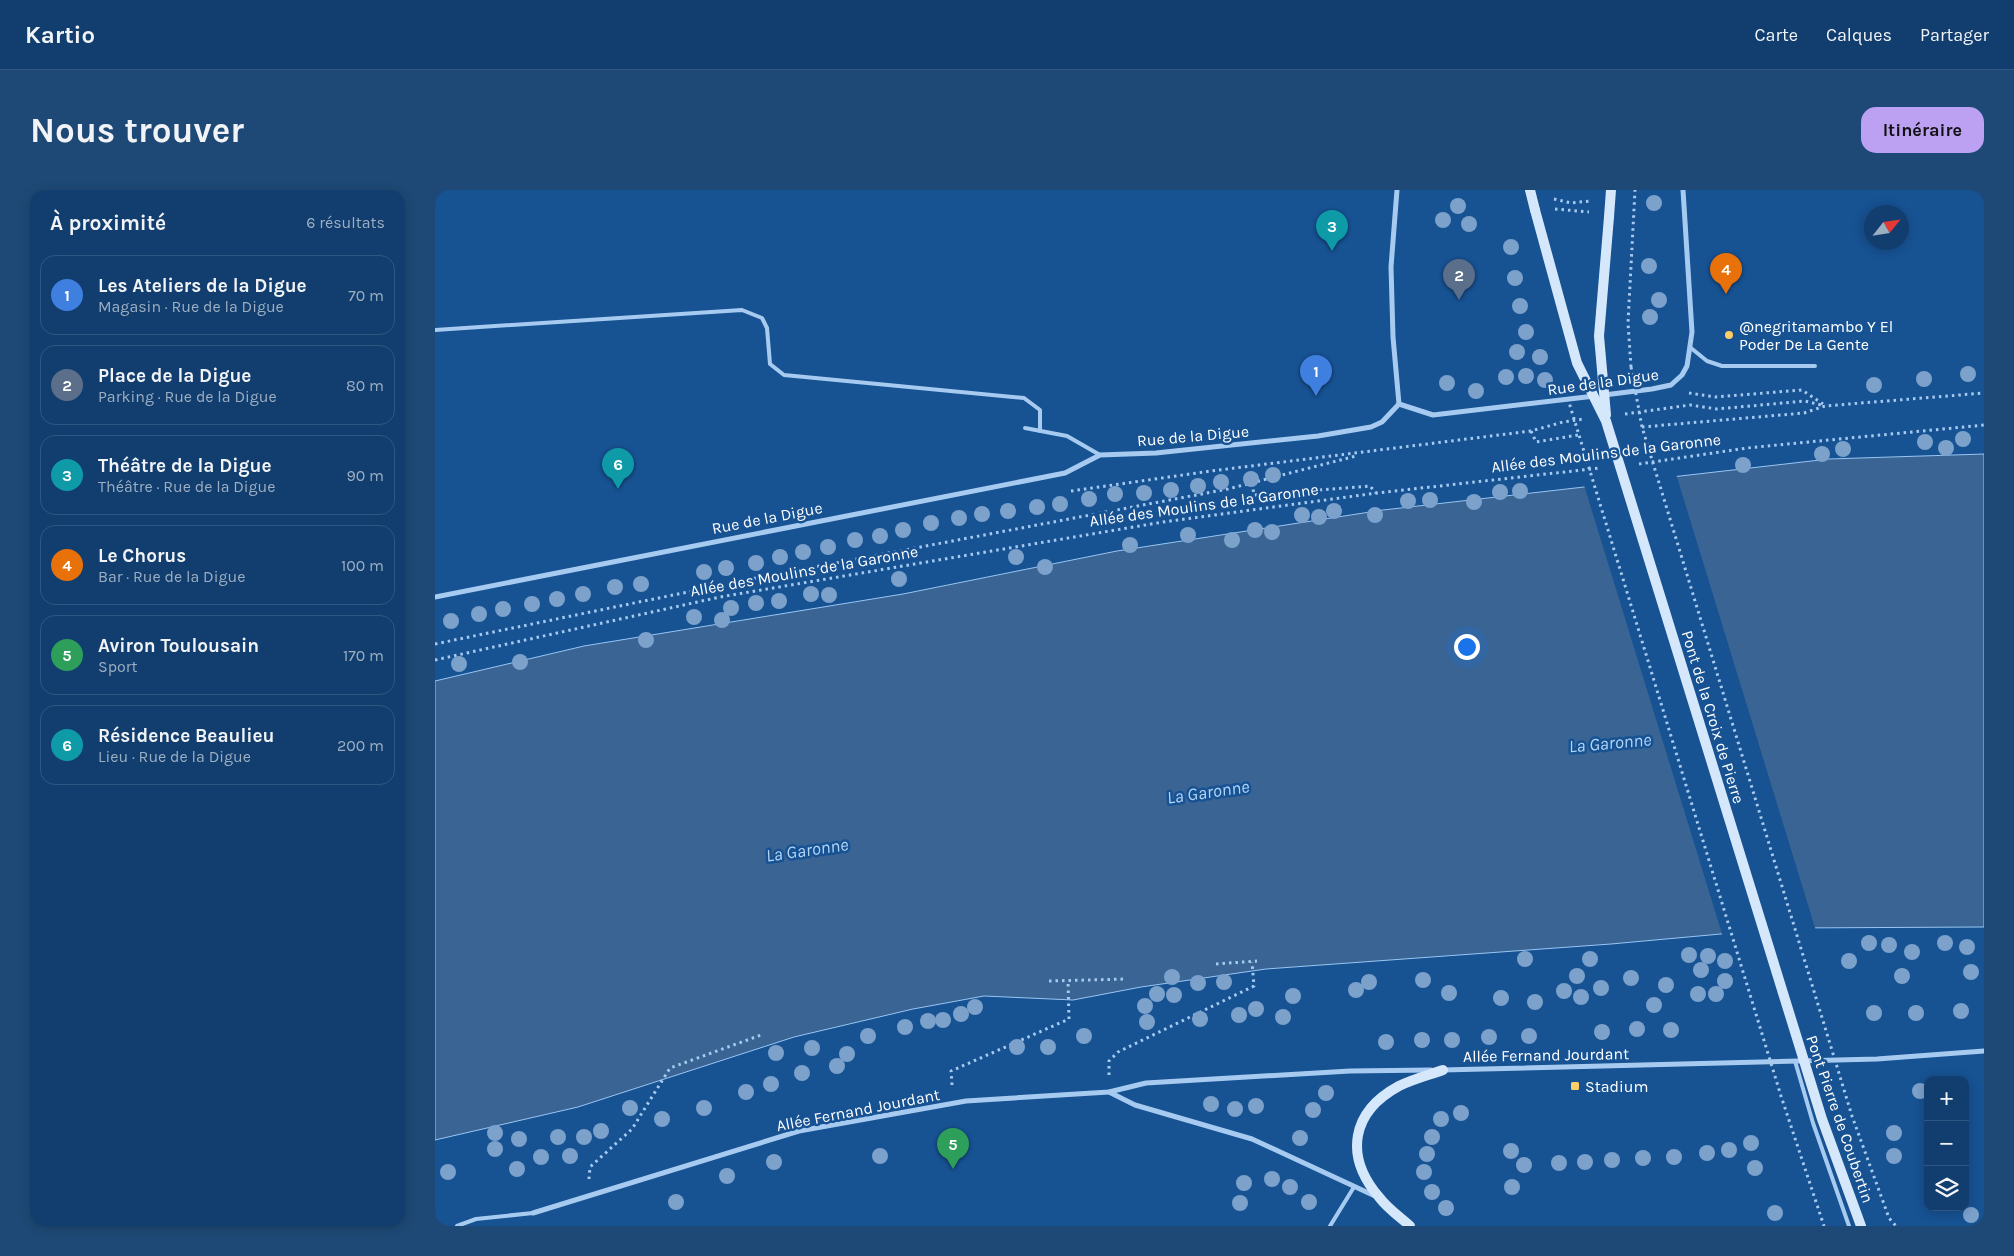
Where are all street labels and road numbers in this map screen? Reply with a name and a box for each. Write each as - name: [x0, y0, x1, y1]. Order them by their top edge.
- street label: Rue de la Digue: [1546, 365, 1660, 399]
- street label: Rue de la Digue: [1136, 422, 1250, 450]
- street label: Allée des Moulins de la Garonne: [1490, 429, 1722, 477]
- street label: Allée des Moulins de la Garonne: [1088, 480, 1320, 530]
- street label: Rue de la Digue: [710, 498, 824, 538]
- street label: Allée des Moulins de la Garonne: [689, 542, 919, 600]
- street label: Pont de la Croix de Pierre: [1678, 628, 1748, 806]
- street label: Pont Pierre de Coubertin: [1802, 1033, 1878, 1205]
- street label: Allée Fernand Jourdant: [1463, 1044, 1629, 1066]
- street label: Allée Fernand Jourdant: [775, 1085, 941, 1135]

